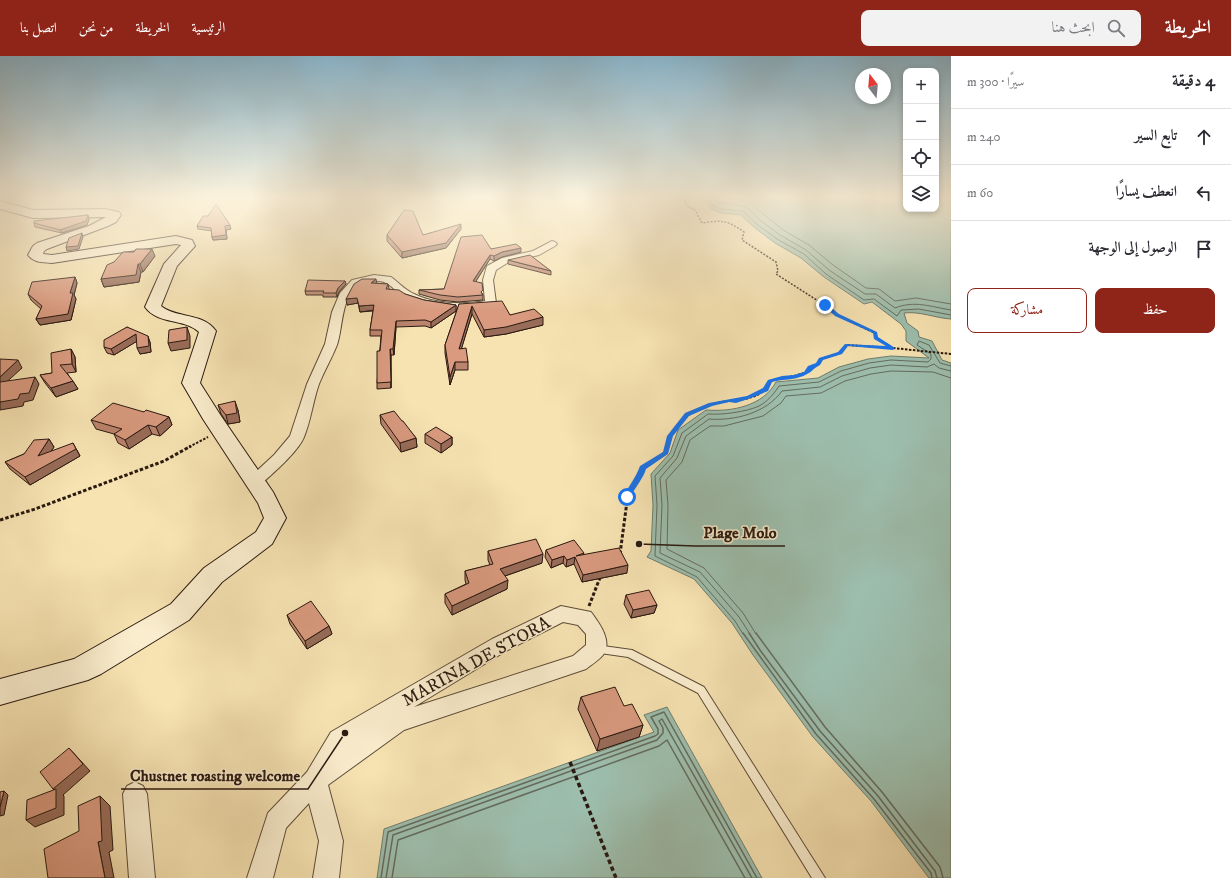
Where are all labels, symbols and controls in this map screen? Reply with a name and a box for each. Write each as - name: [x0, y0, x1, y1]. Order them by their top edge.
- search box: [861, 10, 1141, 46]
- text: الخريطة: [1165, 16, 1211, 39]
- icon: search: [1105, 17, 1127, 39]
- text: ابحث هنا: [1052, 18, 1095, 37]
- text: اتصل بنا: [20, 19, 57, 37]
- text: من نحن: [79, 19, 114, 37]
- text: الخريطة: [136, 19, 170, 37]
- text: الرئيسية: [192, 19, 225, 37]
- north arrow: [855, 68, 891, 104]
- map controls: [903, 68, 939, 212]
- button: +: [903, 68, 939, 104]
- text: 4 دقيقة: [1172, 70, 1215, 92]
- text: سيرًا · 300 m: [967, 74, 1024, 90]
- button: −: [903, 104, 939, 140]
- text: تابع السير: [1135, 126, 1177, 145]
- icon: ahead: [1193, 126, 1215, 148]
- text: 240 m: [967, 129, 1000, 145]
- button: locate: [903, 140, 939, 176]
- button: layers: [903, 176, 939, 212]
- text: انعطف يسارًا: [1116, 182, 1177, 201]
- icon: left: [1193, 182, 1215, 204]
- text: 60 m: [967, 185, 993, 201]
- text: الوصول إلى الوجهة: [1088, 238, 1177, 257]
- icon: arrive: [1193, 238, 1215, 260]
- button: مشاركة: [967, 288, 1087, 333]
- button: حفظ: [1095, 288, 1215, 333]
- route end: [816, 296, 834, 314]
- route start: [618, 488, 636, 506]
- callout: Plage Molo: [695, 518, 785, 546]
- text: Plage Molo: [703, 523, 777, 543]
- street label: MARINA DE STORA: [399, 612, 555, 712]
- callout: Chustnet roasting welcome: [121, 761, 308, 789]
- text: Chustnet roasting welcome: [130, 766, 300, 786]

